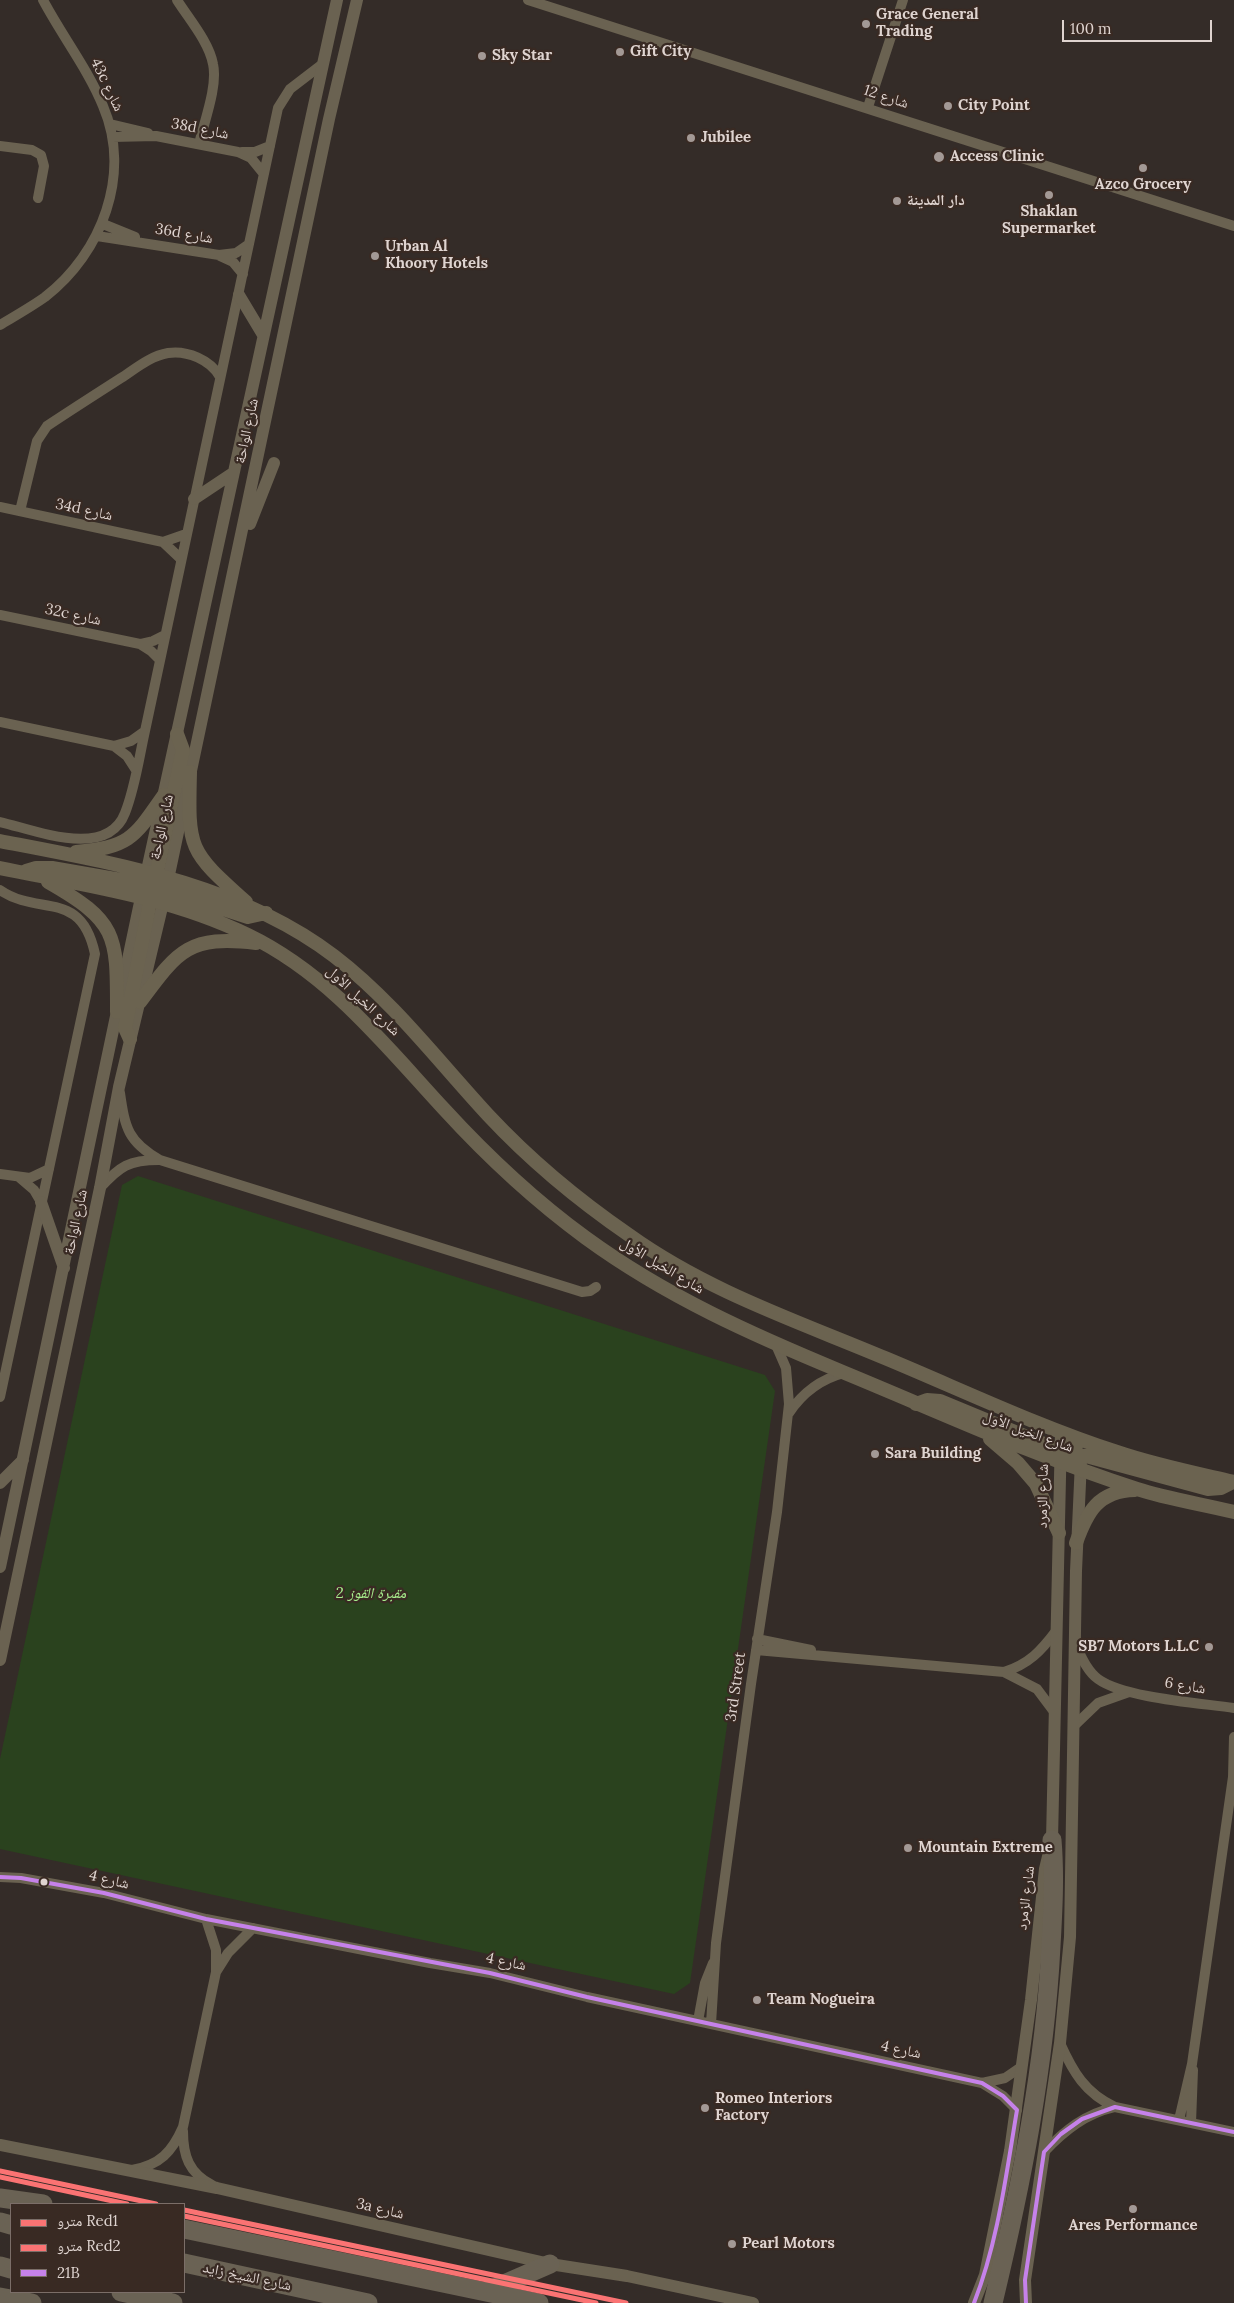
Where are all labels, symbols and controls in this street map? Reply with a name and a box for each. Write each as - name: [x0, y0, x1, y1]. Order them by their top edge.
- place label: Grace General Trading: [876, 6, 979, 41]
- scale bar: [1064, 10, 1214, 42]
- marker: Grace General Trading: [860, 18, 872, 30]
- text: 100 m: [1070, 19, 1111, 38]
- place label: Gift City: [630, 43, 691, 61]
- marker: Gift City: [614, 46, 626, 58]
- place label: Sky Star: [492, 47, 552, 65]
- marker: Sky Star: [476, 50, 488, 62]
- street label: 43c شارع: [86, 55, 128, 115]
- street label: شارع 12: [861, 81, 911, 113]
- place label: City Point: [958, 97, 1030, 115]
- marker: City Point: [942, 100, 954, 112]
- street label: 38d شارع: [170, 115, 230, 143]
- place label: Jubilee: [701, 129, 751, 147]
- marker: Jubilee: [685, 132, 697, 144]
- place label: Access Clinic: [950, 148, 1044, 166]
- marker: Access Clinic: [932, 150, 946, 164]
- marker: Azco Grocery: [1137, 162, 1149, 174]
- place label: Azco Grocery: [1095, 176, 1191, 194]
- marker: Shaklan Supermarket: [1043, 189, 1055, 201]
- place label: دار المدينة: [907, 192, 965, 210]
- marker: دار المدينة: [891, 195, 903, 207]
- place label: Shaklan Supermarket: [1002, 203, 1096, 238]
- street label: 36d شارع: [154, 220, 214, 248]
- place label: Urban Al Khoory Hotels: [385, 238, 488, 273]
- marker: Urban Al Khoory Hotels: [369, 250, 381, 262]
- street label: شارع الواحة: [231, 397, 263, 465]
- street label: 34d شارع: [54, 495, 114, 525]
- street label: 32c شارع: [43, 600, 103, 630]
- street label: شارع الواحة: [146, 793, 178, 861]
- street label: شارع الخيل الأول: [322, 962, 404, 1040]
- street label: شارع الواحة: [60, 1188, 92, 1256]
- street label: شارع الخيل الأول: [617, 1234, 707, 1298]
- street label: شارع الخيل الأول: [980, 1407, 1076, 1457]
- place label: Sara Building: [885, 1445, 981, 1463]
- marker: Sara Building: [869, 1448, 881, 1460]
- street label: شارع الزمرد: [1033, 1464, 1053, 1528]
- park label: مقبرة القوز 2: [336, 1585, 406, 1603]
- place label: SB7 Motors L.L.C: [1078, 1638, 1199, 1656]
- marker: SB7 Motors L.L.C: [1203, 1641, 1215, 1653]
- street label: 3rd Street: [722, 1651, 750, 1723]
- street label: شارع 6: [1163, 1674, 1207, 1698]
- place label: Mountain Extreme: [918, 1839, 1053, 1857]
- marker: Mountain Extreme: [902, 1842, 914, 1854]
- street label: شارع الزمرد: [1013, 1865, 1039, 1931]
- street label: شارع 4: [87, 1867, 131, 1893]
- unlabelled marker: [39, 1877, 49, 1887]
- street label: شارع 4: [484, 1949, 528, 1975]
- place label: Team Nogueira: [767, 1991, 875, 2009]
- marker: Team Nogueira: [751, 1994, 763, 2006]
- street label: شارع 4: [879, 2037, 923, 2063]
- place label: Romeo Interiors Factory: [715, 2090, 832, 2125]
- marker: Romeo Interiors Factory: [699, 2102, 711, 2114]
- street label: 3a شارع: [354, 2195, 406, 2223]
- legend: [10, 2203, 185, 2293]
- marker: Ares Performance: [1127, 2203, 1139, 2215]
- text: مترو Red1: [57, 2211, 118, 2230]
- place label: Ares Performance: [1068, 2217, 1198, 2235]
- place label: Pearl Motors: [742, 2235, 835, 2253]
- text: مترو Red2: [57, 2236, 121, 2255]
- marker: Pearl Motors: [726, 2238, 738, 2250]
- street label: شارع الشيخ زايد: [201, 2259, 293, 2295]
- text: 21B: [57, 2263, 80, 2282]

